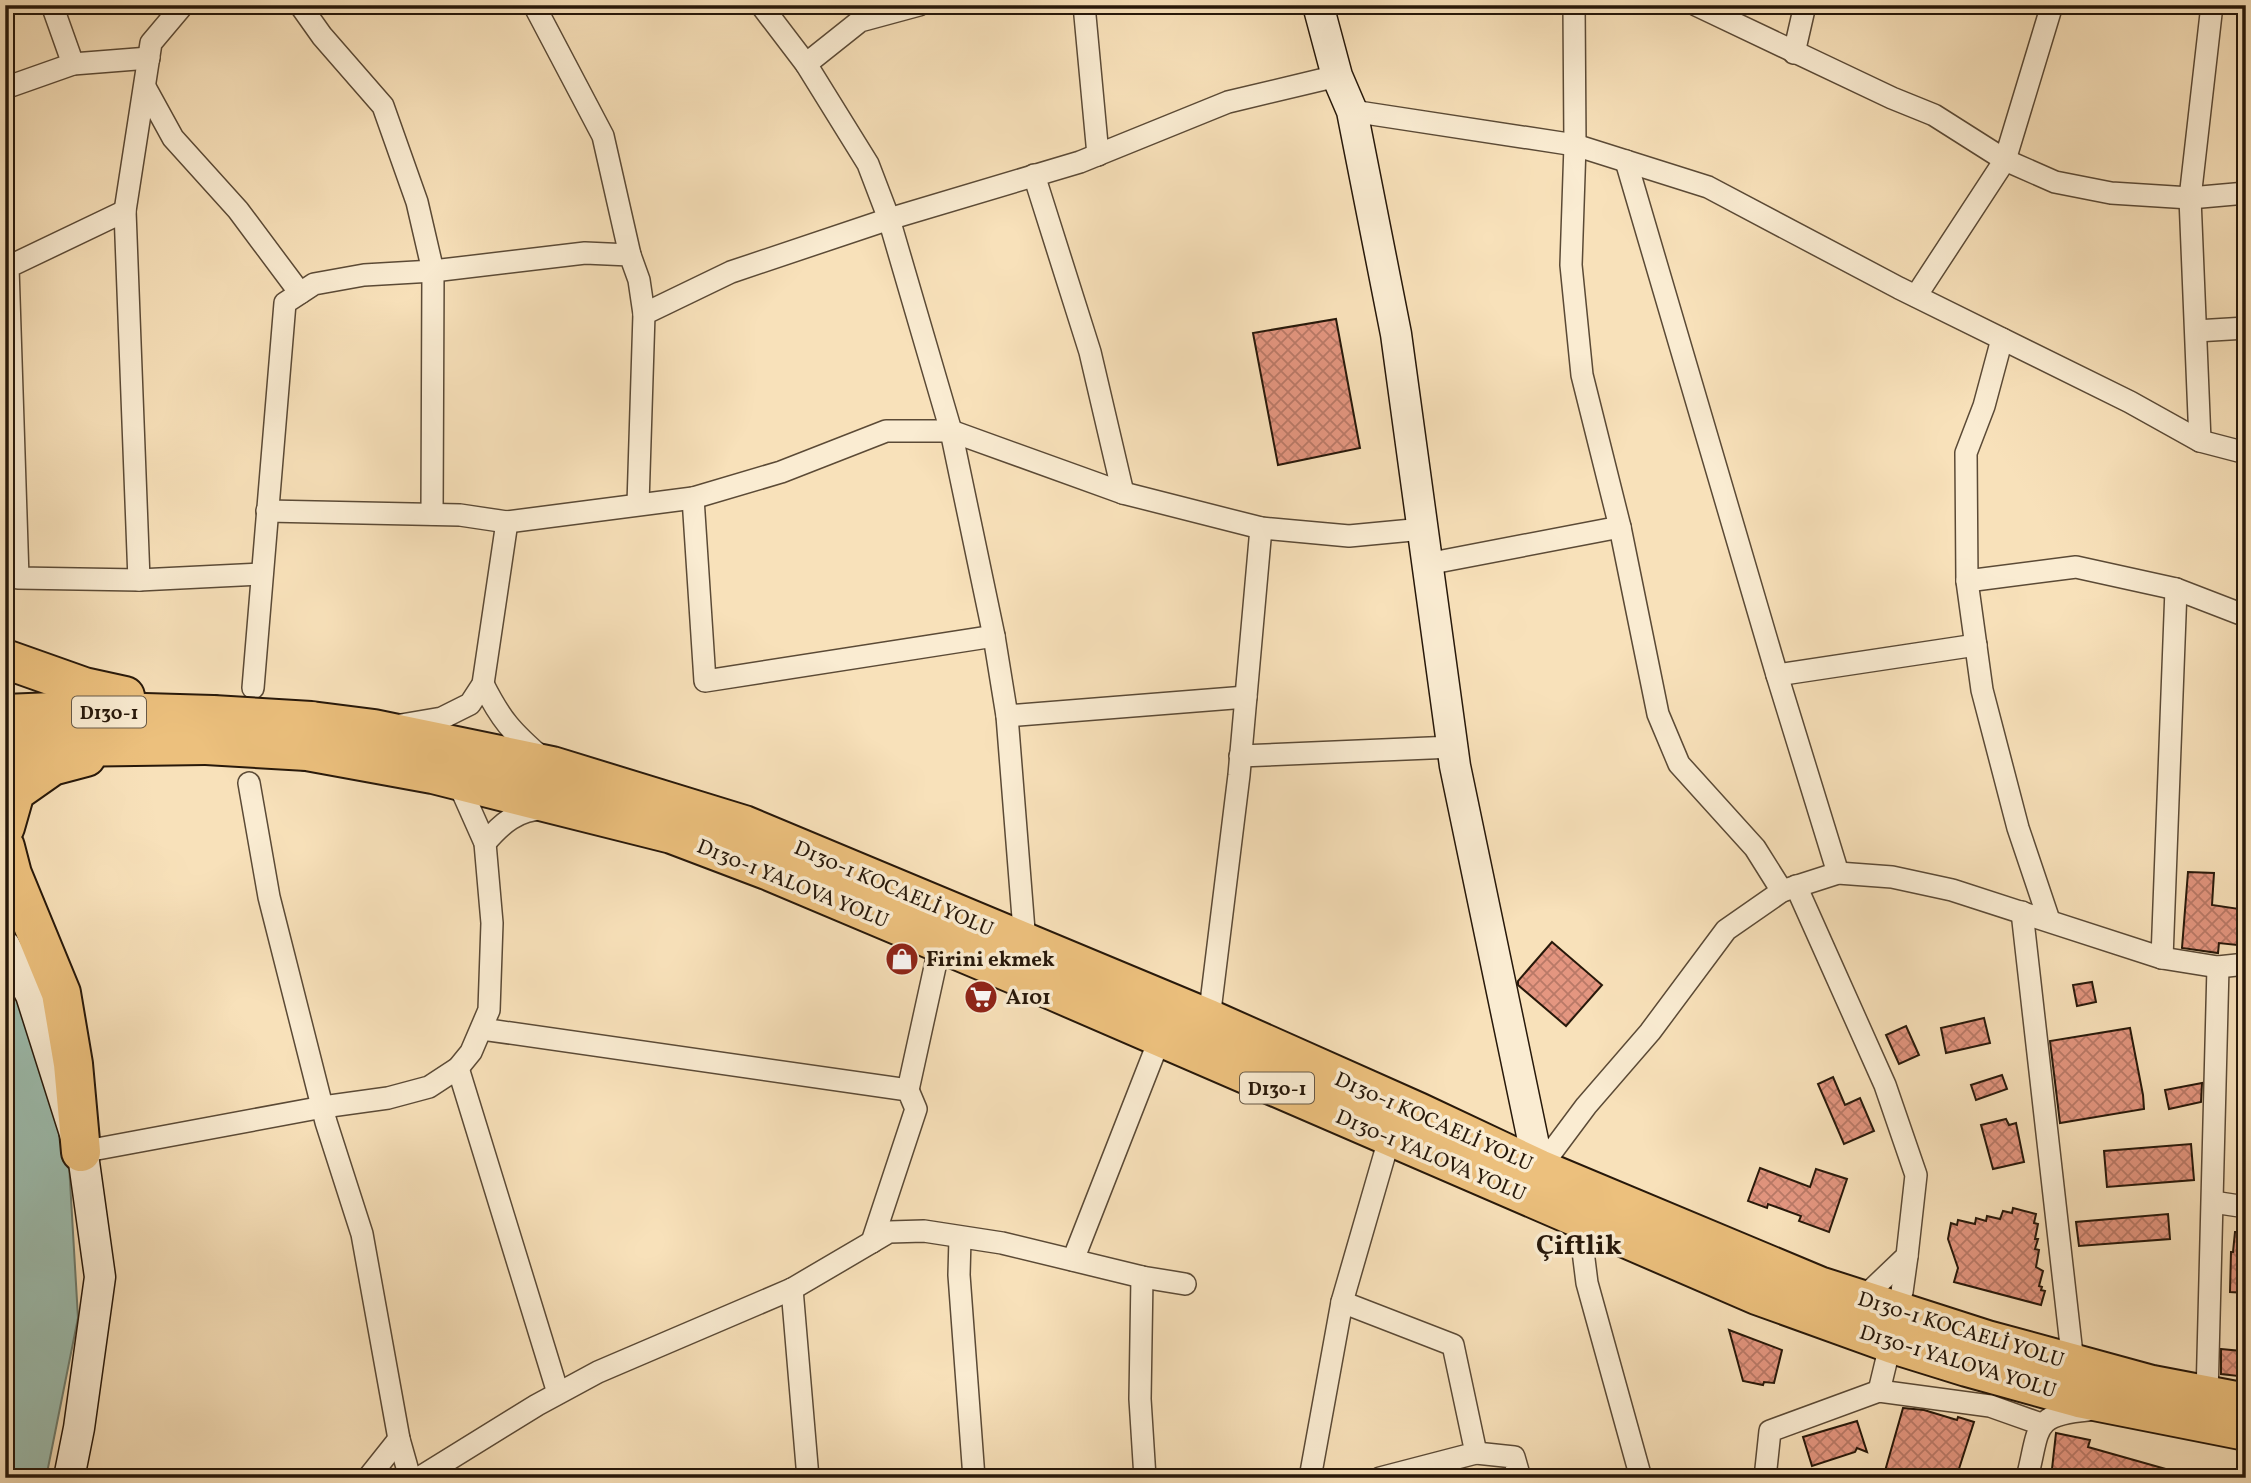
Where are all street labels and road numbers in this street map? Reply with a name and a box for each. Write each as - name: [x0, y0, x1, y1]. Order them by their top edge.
- road number: D130-1: [72, 696, 146, 727]
- street label: D130-1 YALOVA YOLU: [692, 833, 893, 936]
- street label: D130-1 KOCAELİ YOLU: [789, 834, 998, 945]
- street label: D130-1 KOCAELİ YOLU: [1330, 1066, 1537, 1179]
- road number: D130-1: [1240, 1072, 1314, 1104]
- street label: D130-1 YALOVA YOLU: [1331, 1103, 1530, 1210]
- street label: D130-1 KOCAELİ YOLU: [1854, 1285, 2067, 1376]
- street label: D130-1 YALOVA YOLU: [1856, 1319, 2060, 1406]

